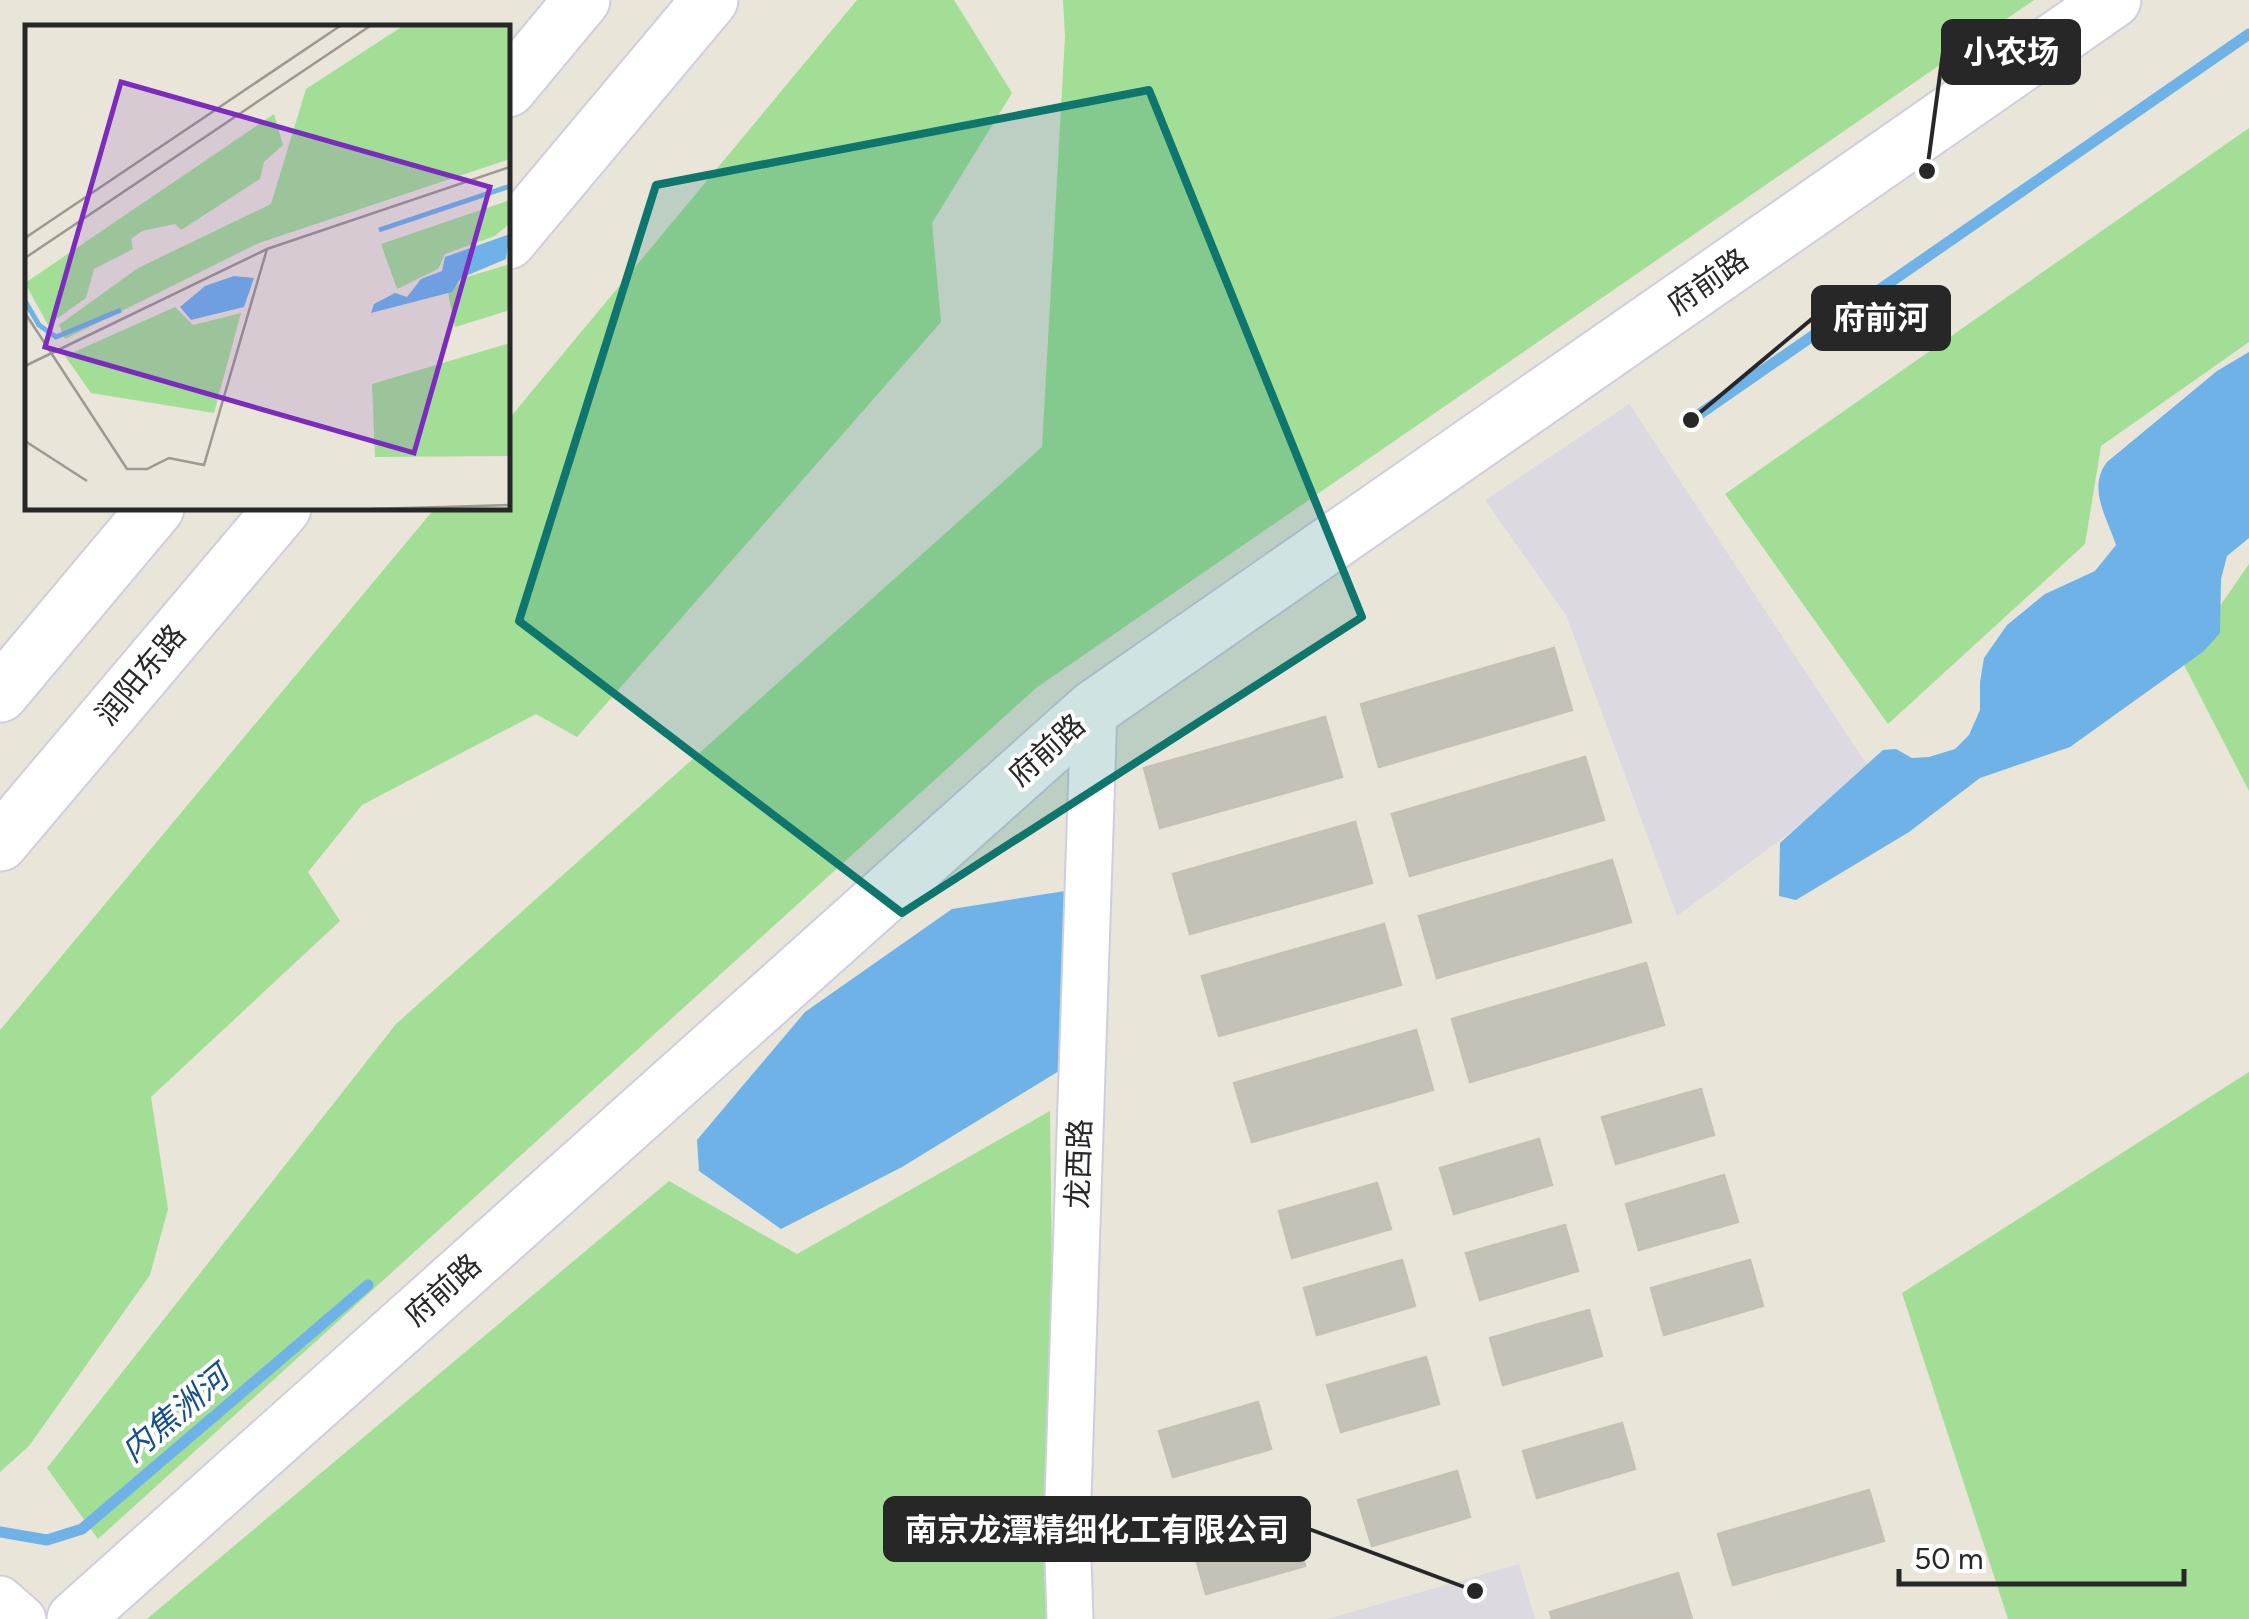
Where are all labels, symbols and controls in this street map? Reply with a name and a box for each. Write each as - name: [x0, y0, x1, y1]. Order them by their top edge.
- callout: 小农场: [1943, 21, 2079, 83]
- inset map: [25, 25, 510, 510]
- text: 小农场: [1963, 33, 2059, 71]
- street label: 府前路: [1660, 241, 1755, 323]
- callout: 府前河: [1813, 287, 1949, 349]
- text: 府前河: [1833, 299, 1929, 337]
- street label: 润阳东路: [88, 617, 193, 733]
- street label: 府前路: [1001, 706, 1092, 793]
- street label: 龙西路: [1058, 1118, 1099, 1210]
- street label: 府前路: [397, 1246, 488, 1333]
- water label: 内焦洲河: [114, 1354, 241, 1470]
- callout: 南京龙潭精细化工有限公司: [885, 1498, 1309, 1560]
- text: 南京龙潭精细化工有限公司: [905, 1511, 1289, 1549]
- scale bar: [1899, 1524, 2184, 1586]
- text: 50 m: [1914, 1540, 1983, 1577]

